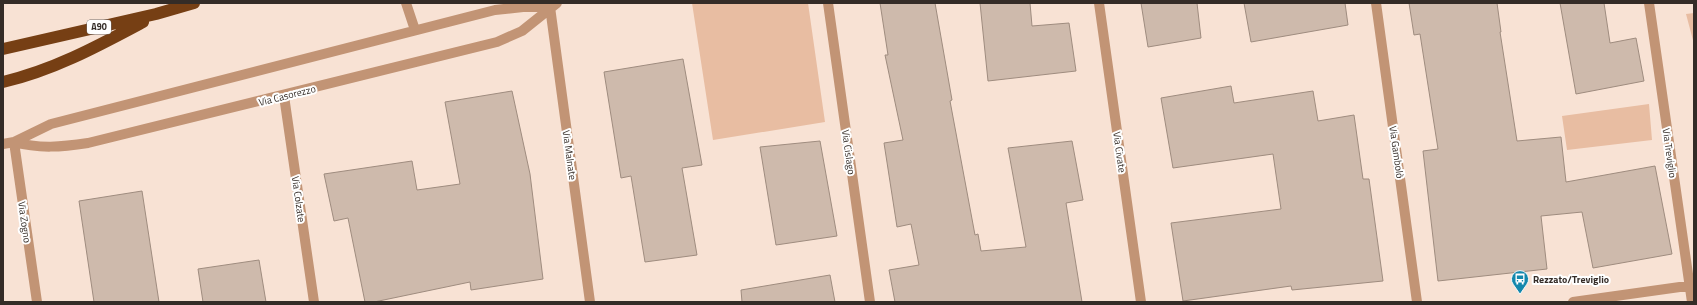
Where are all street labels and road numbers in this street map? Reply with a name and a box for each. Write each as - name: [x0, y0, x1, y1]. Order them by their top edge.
- road number: A90: [87, 20, 111, 34]
- street label: Via Casorezzo: [257, 81, 317, 110]
- street label: Via Gambolò: [1385, 125, 1408, 179]
- street label: Via Treviglio: [1659, 127, 1680, 179]
- street label: Via Malnate: [559, 129, 580, 181]
- street label: Via Cislago: [838, 129, 859, 176]
- street label: Via Civate: [1109, 131, 1130, 173]
- street label: Via Colzate: [288, 175, 309, 223]
- street label: Via Zogno: [14, 200, 35, 244]

